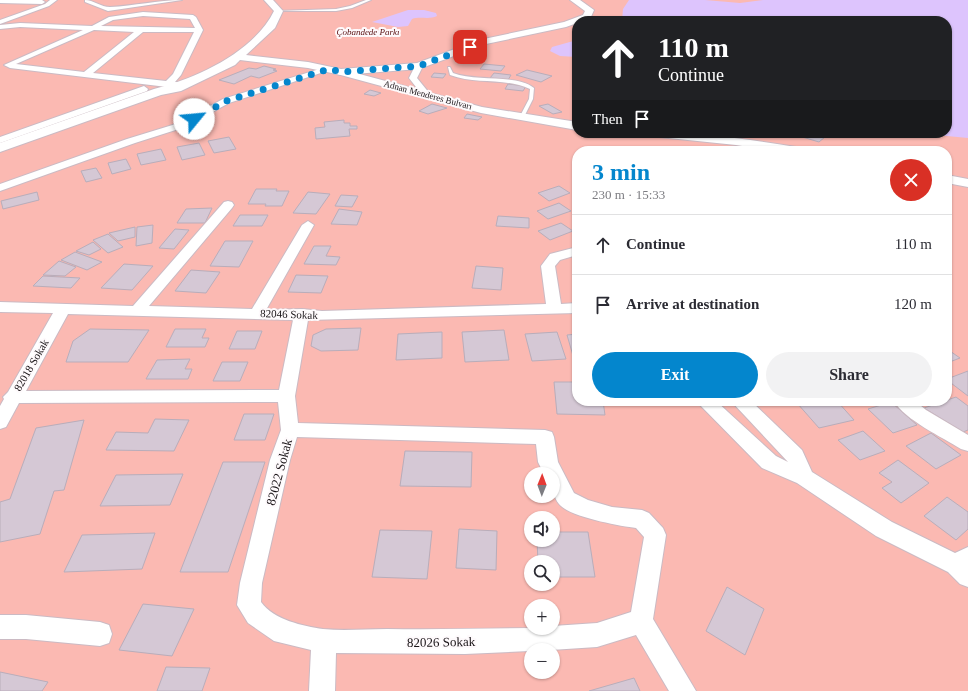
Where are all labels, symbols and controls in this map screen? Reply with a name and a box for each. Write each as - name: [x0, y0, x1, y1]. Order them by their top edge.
- park label: Çobandede Parkı: [336, 27, 400, 37]
- pin: [453, 30, 487, 64]
- icon: ahead: [592, 32, 644, 84]
- text: 110 m: [658, 32, 729, 63]
- icon: arrive: [459, 36, 481, 58]
- text: Continue: [658, 65, 724, 85]
- street label: Adnan Menderes Bulvarı: [383, 78, 474, 112]
- position arrow: [173, 98, 215, 140]
- icon: arrive: [631, 108, 653, 130]
- text: Then: [592, 111, 623, 127]
- text: 3 min: [592, 159, 650, 185]
- button: close: [890, 159, 932, 201]
- text: 230 m · 15:33: [592, 187, 665, 202]
- icon: ahead: [592, 234, 614, 256]
- text: Continue: [626, 236, 685, 252]
- text: 110 m: [895, 236, 932, 252]
- icon: arrive: [592, 294, 614, 316]
- text: Arrive at destination: [626, 296, 759, 312]
- text: 120 m: [894, 296, 932, 312]
- street label: 82046 Sokak: [260, 307, 319, 321]
- street label: 82018 Sokak: [11, 337, 51, 393]
- button: Exit: [592, 352, 758, 398]
- button: Share: [766, 352, 932, 398]
- street label: 82022 Sokak: [263, 437, 295, 507]
- north arrow: [524, 467, 560, 503]
- map controls: [524, 467, 560, 679]
- button: sound: [524, 511, 560, 547]
- button: search: [524, 555, 560, 591]
- button: +: [524, 599, 560, 635]
- street label: 82026 Sokak: [407, 634, 476, 650]
- button: −: [524, 643, 560, 679]

